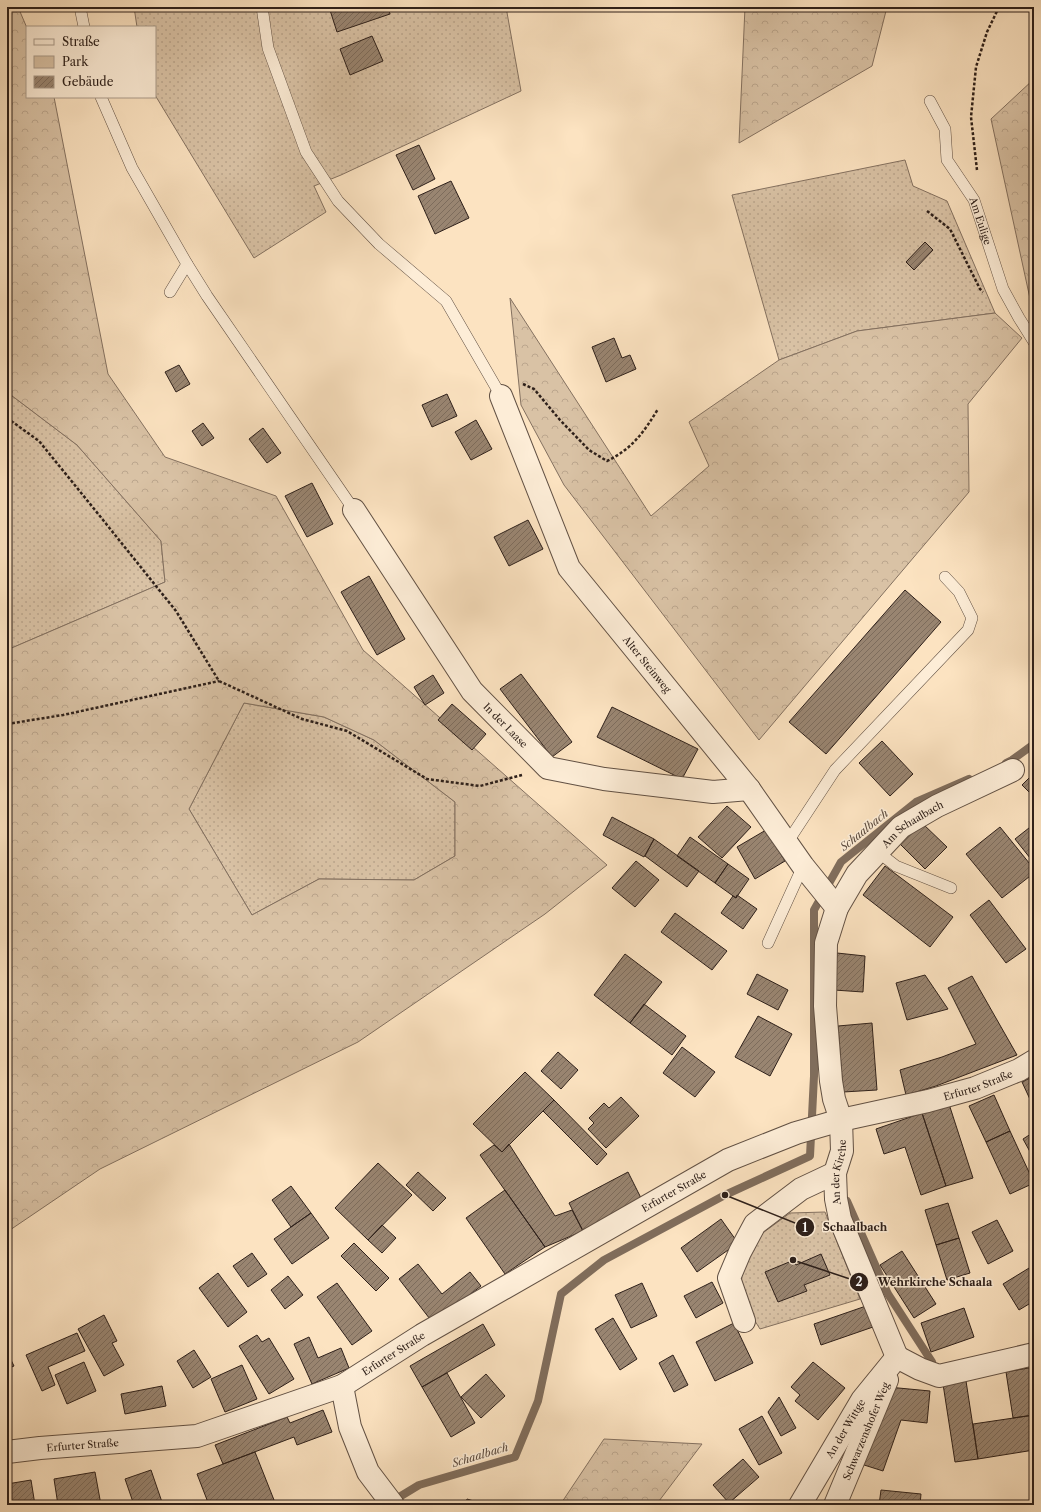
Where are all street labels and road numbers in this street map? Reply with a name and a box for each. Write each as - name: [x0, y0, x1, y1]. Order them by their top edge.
- street label: Am Eulige: [967, 194, 995, 247]
- street label: Alter Steinweg: [620, 632, 675, 696]
- street label: In der Laase: [481, 700, 531, 751]
- street label: Am Schaalbach: [878, 797, 946, 851]
- street label: Erfurter Straße: [942, 1067, 1015, 1103]
- street label: An der Kirche: [828, 1139, 849, 1207]
- street label: Erfurter Straße: [639, 1167, 709, 1215]
- street label: Erfurter Straße: [359, 1328, 428, 1378]
- street label: Schwarzenshofer Weg: [840, 1380, 892, 1482]
- street label: An der Wittge: [822, 1396, 868, 1461]
- street label: Erfurter Straße: [46, 1435, 120, 1454]

